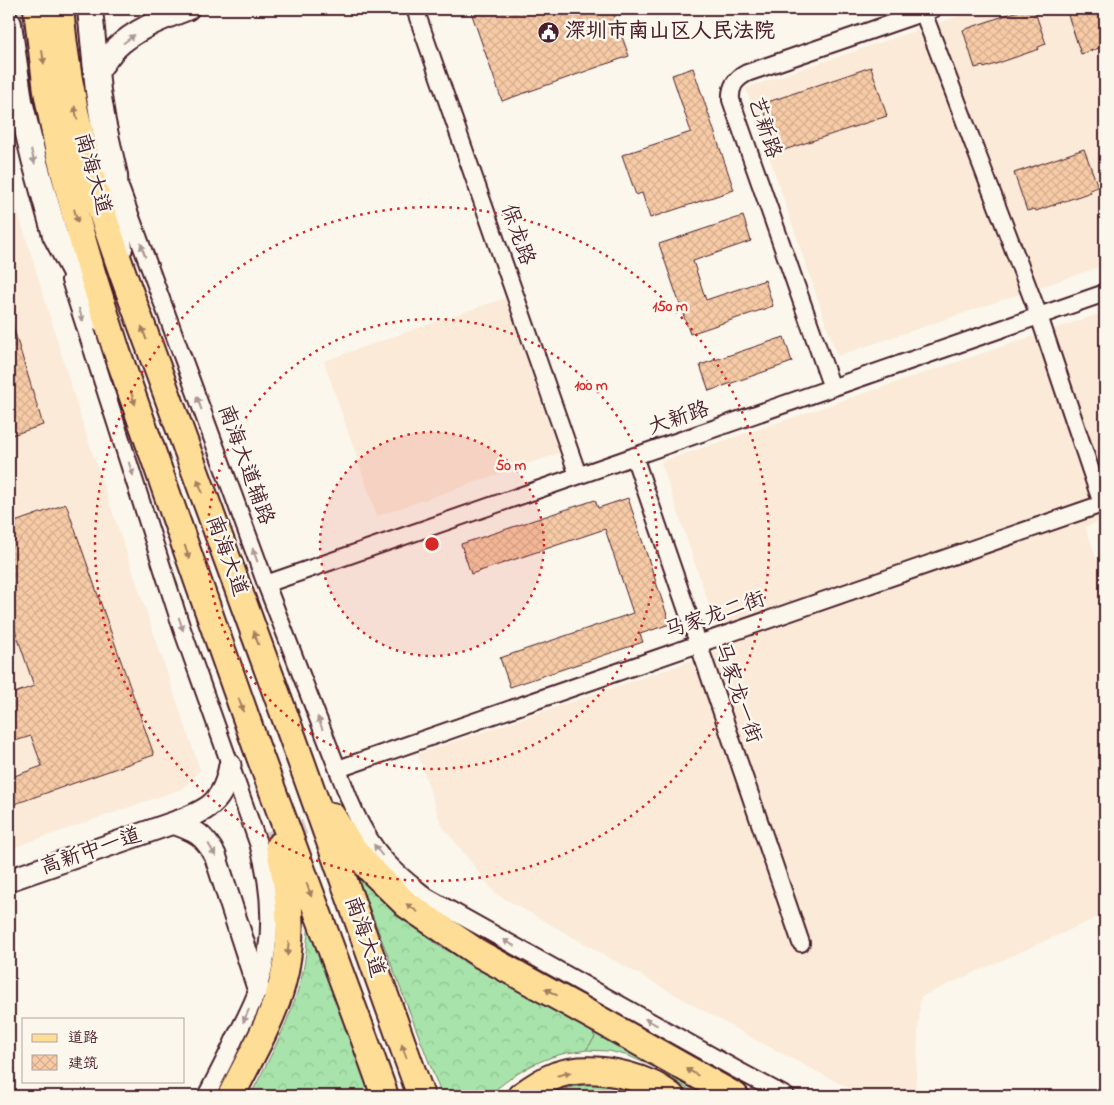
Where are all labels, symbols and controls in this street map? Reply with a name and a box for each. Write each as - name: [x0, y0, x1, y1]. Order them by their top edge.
- place label: 深圳市南山区人民法院: [565, 17, 775, 47]
- public building icon: 深圳市南山区人民法院: [537, 20, 561, 44]
- one-way arrow: [122, 33, 135, 44]
- one-way arrow: [39, 49, 47, 65]
- street label: 艺新路: [740, 93, 788, 163]
- one-way arrow: [72, 106, 80, 121]
- street label: 南海大道: [66, 129, 118, 219]
- one-way arrow: [29, 150, 37, 165]
- street label: 保龙路: [493, 200, 541, 270]
- one-way arrow: [72, 209, 80, 224]
- one-way arrow: [138, 243, 146, 258]
- text: 150 m: [652, 296, 688, 318]
- one-way arrow: [77, 308, 85, 323]
- one-way arrow: [140, 325, 148, 340]
- text: 100 m: [574, 375, 608, 397]
- one-way arrow: [130, 391, 137, 406]
- one-way arrow: [195, 395, 203, 410]
- street label: 大新路: [644, 395, 714, 443]
- street label: 南海大道辅路: [209, 401, 281, 529]
- text: 50 m: [496, 455, 527, 477]
- one-way arrow: [128, 462, 136, 477]
- one-way arrow: [196, 478, 204, 493]
- street label: 南海大道: [198, 511, 254, 601]
- centre of rings: [423, 535, 441, 553]
- one-way arrow: [184, 544, 191, 559]
- one-way arrow: [251, 547, 259, 562]
- street label: 马家龙二街: [660, 585, 770, 647]
- one-way arrow: [177, 617, 185, 632]
- one-way arrow: [252, 631, 259, 646]
- street label: 马家龙一街: [706, 638, 768, 748]
- one-way arrow: [237, 698, 245, 713]
- one-way arrow: [316, 715, 324, 730]
- street label: 高新中一道: [36, 821, 146, 883]
- one-way arrow: [207, 843, 216, 857]
- one-way arrow: [373, 843, 383, 857]
- one-way arrow: [305, 883, 313, 898]
- street label: 南海大道: [336, 892, 392, 982]
- one-way arrow: [405, 903, 419, 913]
- one-way arrow: [502, 939, 517, 947]
- one-way arrow: [284, 941, 292, 957]
- one-way arrow: [544, 988, 557, 997]
- one-way arrow: [242, 1009, 250, 1023]
- legend: [22, 1018, 185, 1082]
- one-way arrow: [644, 1018, 658, 1027]
- text: 道路: [68, 1027, 98, 1049]
- one-way arrow: [400, 1043, 407, 1058]
- text: 建筑: [68, 1053, 98, 1075]
- one-way arrow: [685, 1068, 700, 1076]
- one-way arrow: [556, 1070, 571, 1078]

